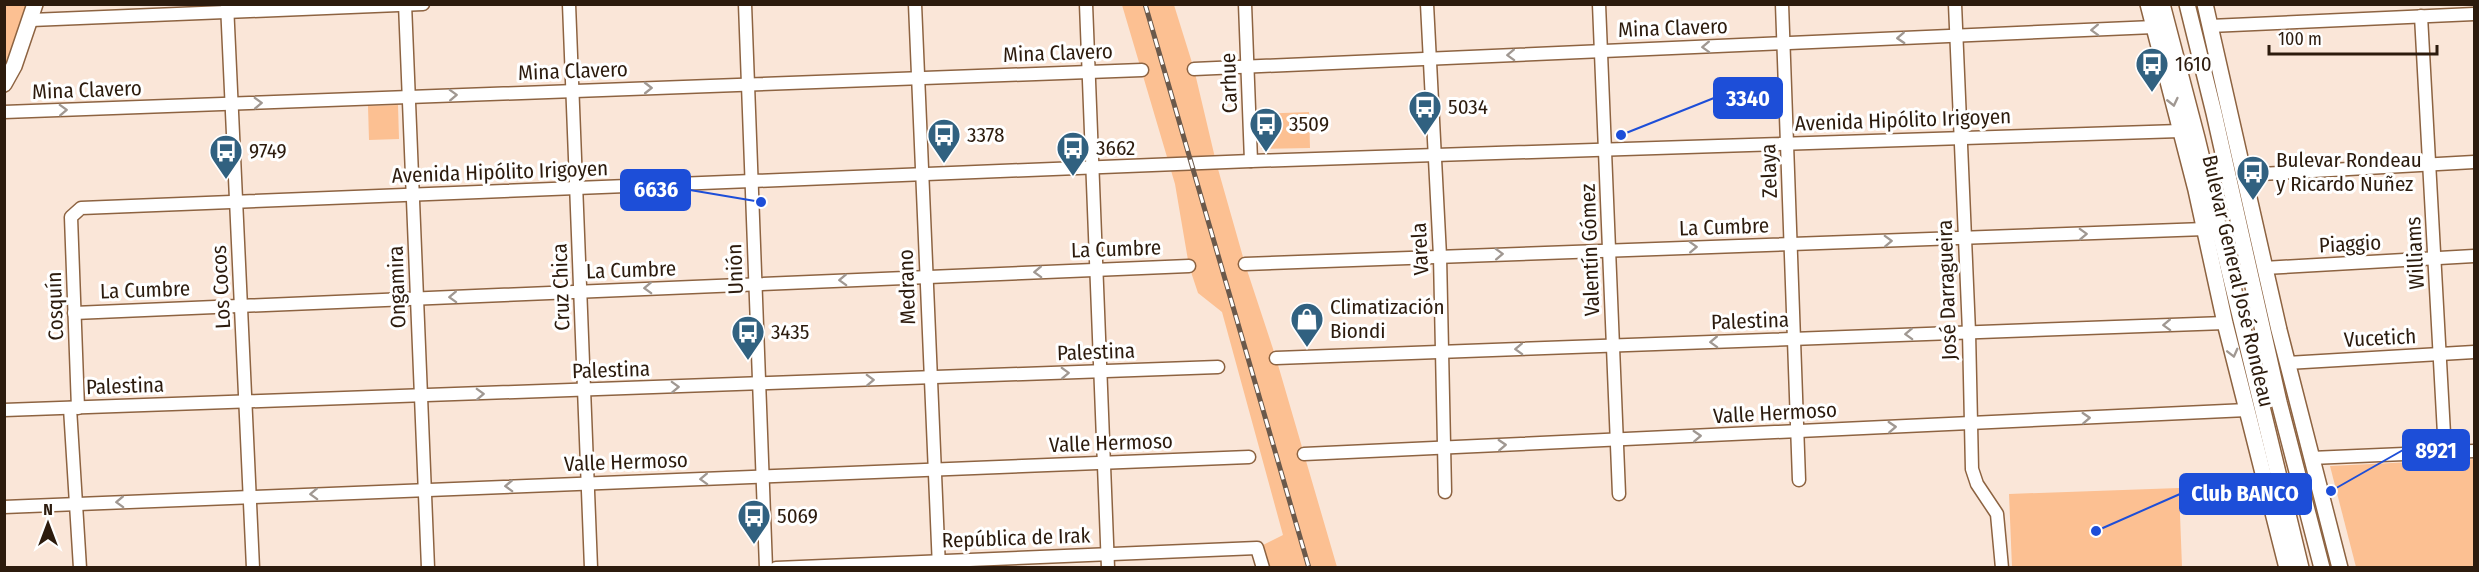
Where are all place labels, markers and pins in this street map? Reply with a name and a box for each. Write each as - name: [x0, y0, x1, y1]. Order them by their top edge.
- bus stop icon: 1610: [2134, 46, 2170, 93]
- place label: 1610: [2175, 51, 2212, 77]
- callout: 3340: [1714, 78, 1782, 118]
- bus stop icon: 5034: [1407, 89, 1443, 136]
- place label: 5034: [1448, 94, 1488, 120]
- bus stop icon: 3509: [1248, 106, 1284, 153]
- place label: 3509: [1289, 111, 1329, 137]
- bus stop icon: 3378: [926, 117, 962, 164]
- place label: 3378: [967, 122, 1004, 148]
- bus stop icon: 3662: [1055, 130, 1091, 177]
- bus stop icon: 9749: [208, 133, 244, 180]
- place label: 3662: [1096, 135, 1135, 161]
- place label: 9749: [249, 138, 287, 164]
- place label: Bulevar Rondeau y Ricardo Nuñez: [2276, 147, 2422, 197]
- bus stop icon: Bulevar Rondeau y Ricardo Nuñez: [2235, 154, 2271, 201]
- callout: 6636: [621, 170, 690, 210]
- place label: Climatización Biondi: [1330, 294, 1445, 344]
- shop icon: Climatización Biondi: [1289, 301, 1325, 348]
- bus stop icon: 3435: [730, 314, 766, 361]
- place label: 3435: [771, 319, 809, 345]
- callout: 8921: [2403, 430, 2469, 470]
- callout: Club BANCO: [2180, 474, 2311, 514]
- bus stop icon: 5069: [736, 498, 772, 545]
- place label: 5069: [777, 503, 818, 529]

